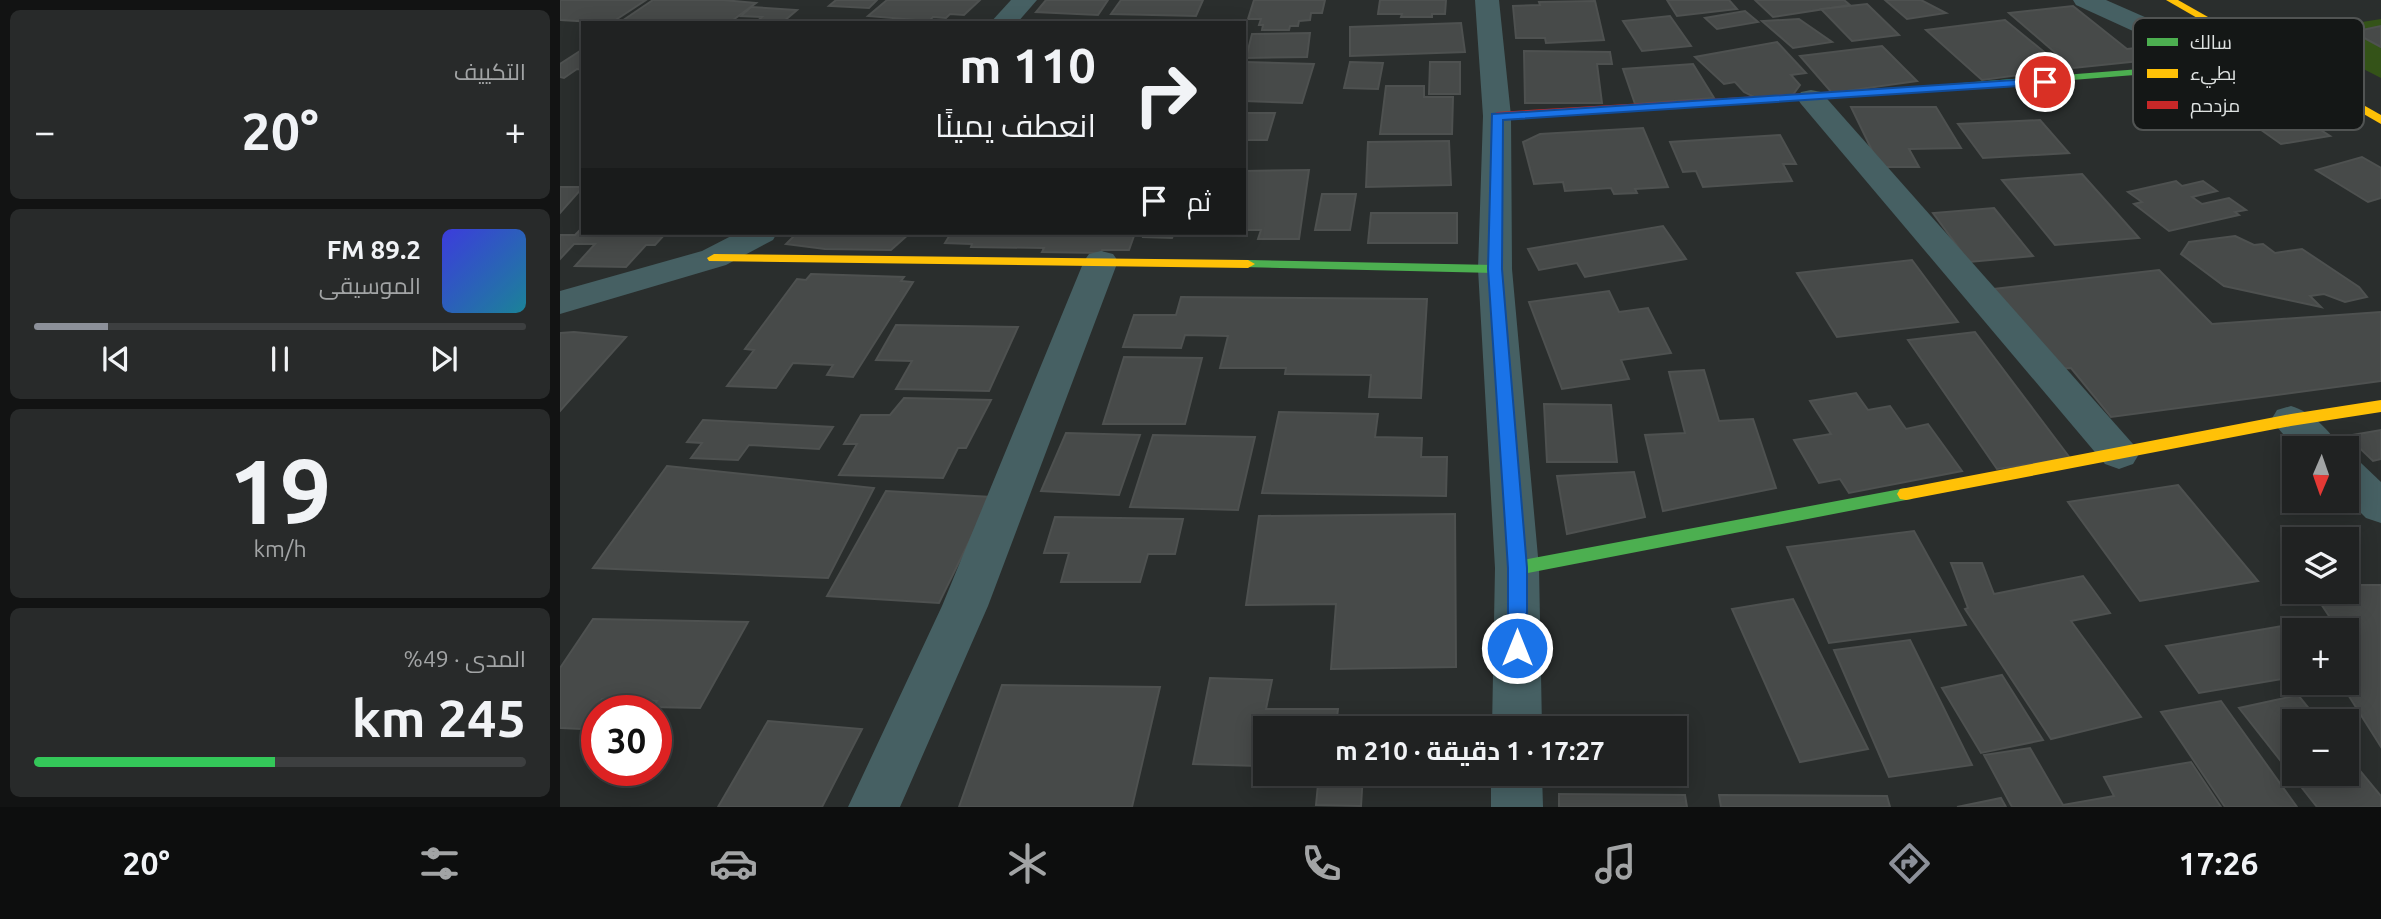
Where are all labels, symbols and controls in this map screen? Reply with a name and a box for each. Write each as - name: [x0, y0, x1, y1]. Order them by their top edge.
- legend: [2133, 18, 2364, 130]
- text: سالك: [2190, 31, 2232, 53]
- text: 110 m: [959, 37, 1096, 92]
- icon: right: [1120, 49, 1211, 140]
- pin: [2015, 52, 2075, 112]
- text: التكييف: [454, 59, 526, 84]
- text: بطيء: [2190, 62, 2236, 88]
- icon: arrive: [2026, 63, 2064, 101]
- text: مزدحم: [2190, 94, 2240, 119]
- text: 20°: [241, 102, 319, 160]
- text: انعطف يمينًا: [935, 107, 1096, 143]
- text: −: [34, 110, 55, 152]
- text: +: [505, 110, 526, 152]
- icon: arrive: [1135, 182, 1173, 220]
- text: ثم: [1187, 187, 1211, 216]
- text: 89.2 FM: [327, 235, 421, 264]
- text: الموسيقى: [319, 273, 421, 298]
- icon: previous: [97, 340, 135, 378]
- icon: pause: [261, 340, 299, 378]
- icon: next: [425, 340, 463, 378]
- north arrow: [2282, 436, 2359, 513]
- map controls: [2282, 436, 2359, 786]
- text: 19: [229, 439, 331, 541]
- button: layers: [2282, 527, 2359, 604]
- text: km/h: [253, 536, 307, 561]
- position arrow: [1480, 611, 1554, 685]
- button: +: [2282, 618, 2359, 695]
- text: المدى · 49%: [404, 646, 526, 671]
- text: 245 km: [352, 689, 526, 747]
- speed limit sign: 30: [581, 695, 672, 786]
- button: −: [2282, 709, 2359, 786]
- text: 17:27 · 1 دقيقة · 210 m: [1335, 736, 1605, 765]
- icon: filters: [415, 839, 464, 888]
- icon: car: [709, 839, 758, 888]
- icon: climate: [1003, 839, 1052, 888]
- icon: phone: [1297, 839, 1346, 888]
- icon: music: [1591, 839, 1640, 888]
- icon: directions: [1885, 839, 1934, 888]
- text: 20°: [122, 845, 170, 881]
- text: 17:26: [2178, 845, 2259, 881]

